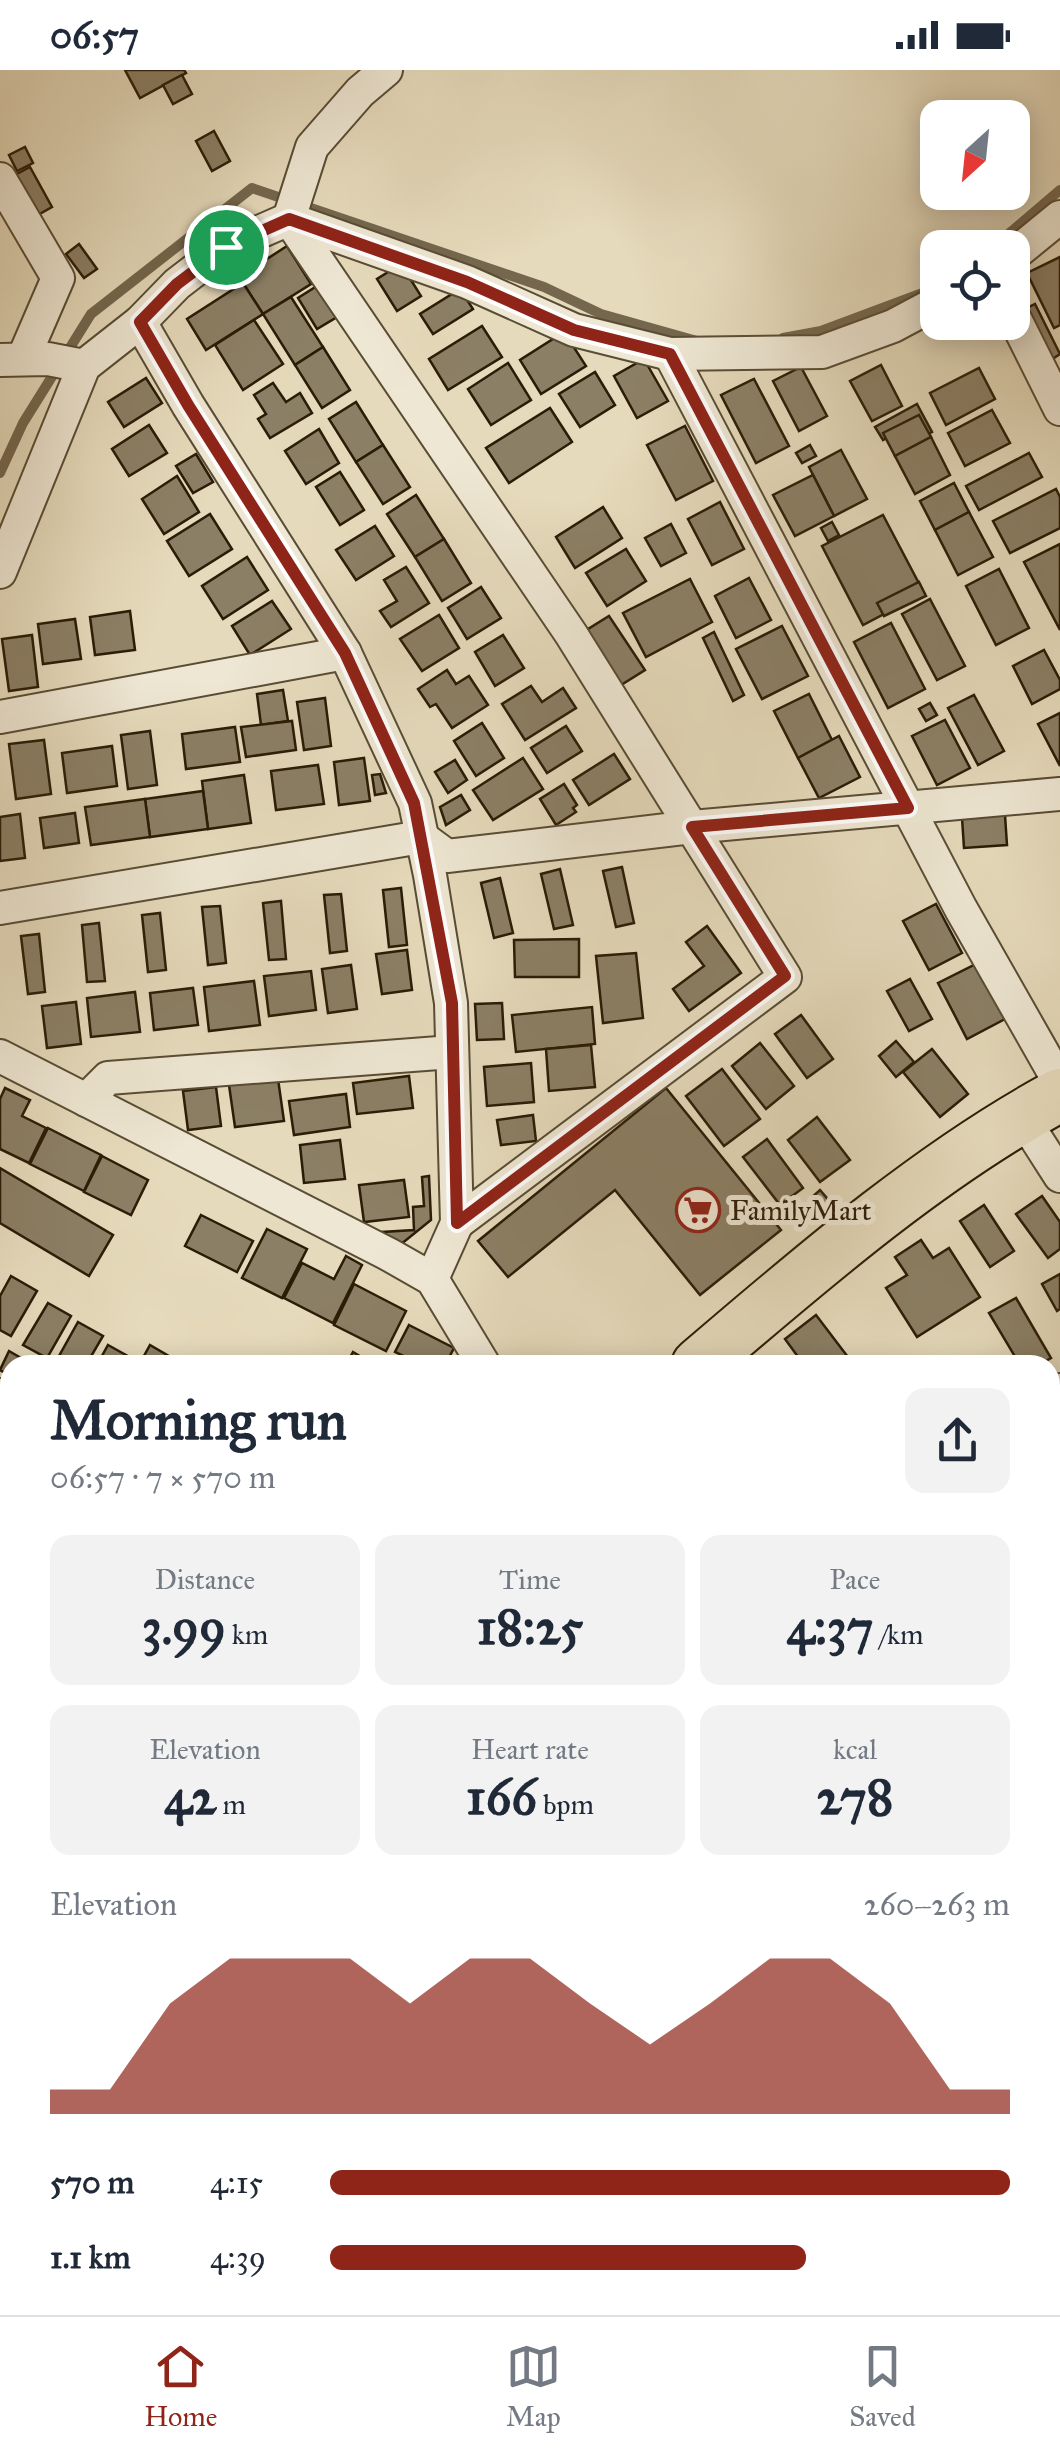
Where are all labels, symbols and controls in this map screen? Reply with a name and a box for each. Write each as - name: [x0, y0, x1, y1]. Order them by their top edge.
- text: 06:57: [50, 12, 139, 58]
- north arrow: [920, 100, 1030, 210]
- map controls: [920, 100, 1030, 340]
- pin: [184, 205, 269, 290]
- icon: arrive: [199, 220, 254, 275]
- button: locate: [920, 230, 1030, 340]
- supermarket icon: FamilyMart: [675, 1187, 721, 1233]
- place label: FamilyMart: [730, 1193, 872, 1228]
- text: Morning run: [50, 1387, 347, 1454]
- button: share: [905, 1388, 1010, 1493]
- text: 06:57 · 7 × 570 m: [50, 1458, 276, 1497]
- text: Distance: [155, 1562, 255, 1597]
- text: Time: [499, 1562, 561, 1597]
- text: Pace: [830, 1562, 880, 1597]
- text: 3.99: [142, 1597, 226, 1658]
- text: 18:25: [477, 1597, 583, 1658]
- text: 4:37: [786, 1597, 874, 1658]
- text: km: [226, 1617, 268, 1652]
- text: /km: [874, 1617, 924, 1652]
- text: Elevation: [149, 1732, 261, 1767]
- text: Heart rate: [471, 1732, 589, 1767]
- text: kcal: [833, 1732, 877, 1767]
- text: 42: [164, 1767, 216, 1828]
- text: 166: [466, 1767, 537, 1828]
- text: 278: [817, 1767, 893, 1828]
- text: m: [216, 1787, 246, 1822]
- text: bpm: [537, 1787, 594, 1822]
- text: Elevation: [50, 1885, 177, 1924]
- text: 260–263 m: [864, 1885, 1010, 1924]
- text: 570 m: [50, 2163, 134, 2202]
- text: 4:15: [210, 2163, 263, 2202]
- text: 1.1 km: [50, 2238, 131, 2277]
- text: 4:39: [210, 2238, 266, 2277]
- tab: Home: [144, 2339, 217, 2434]
- tab: Map: [506, 2339, 561, 2434]
- tab: Saved: [849, 2339, 916, 2434]

